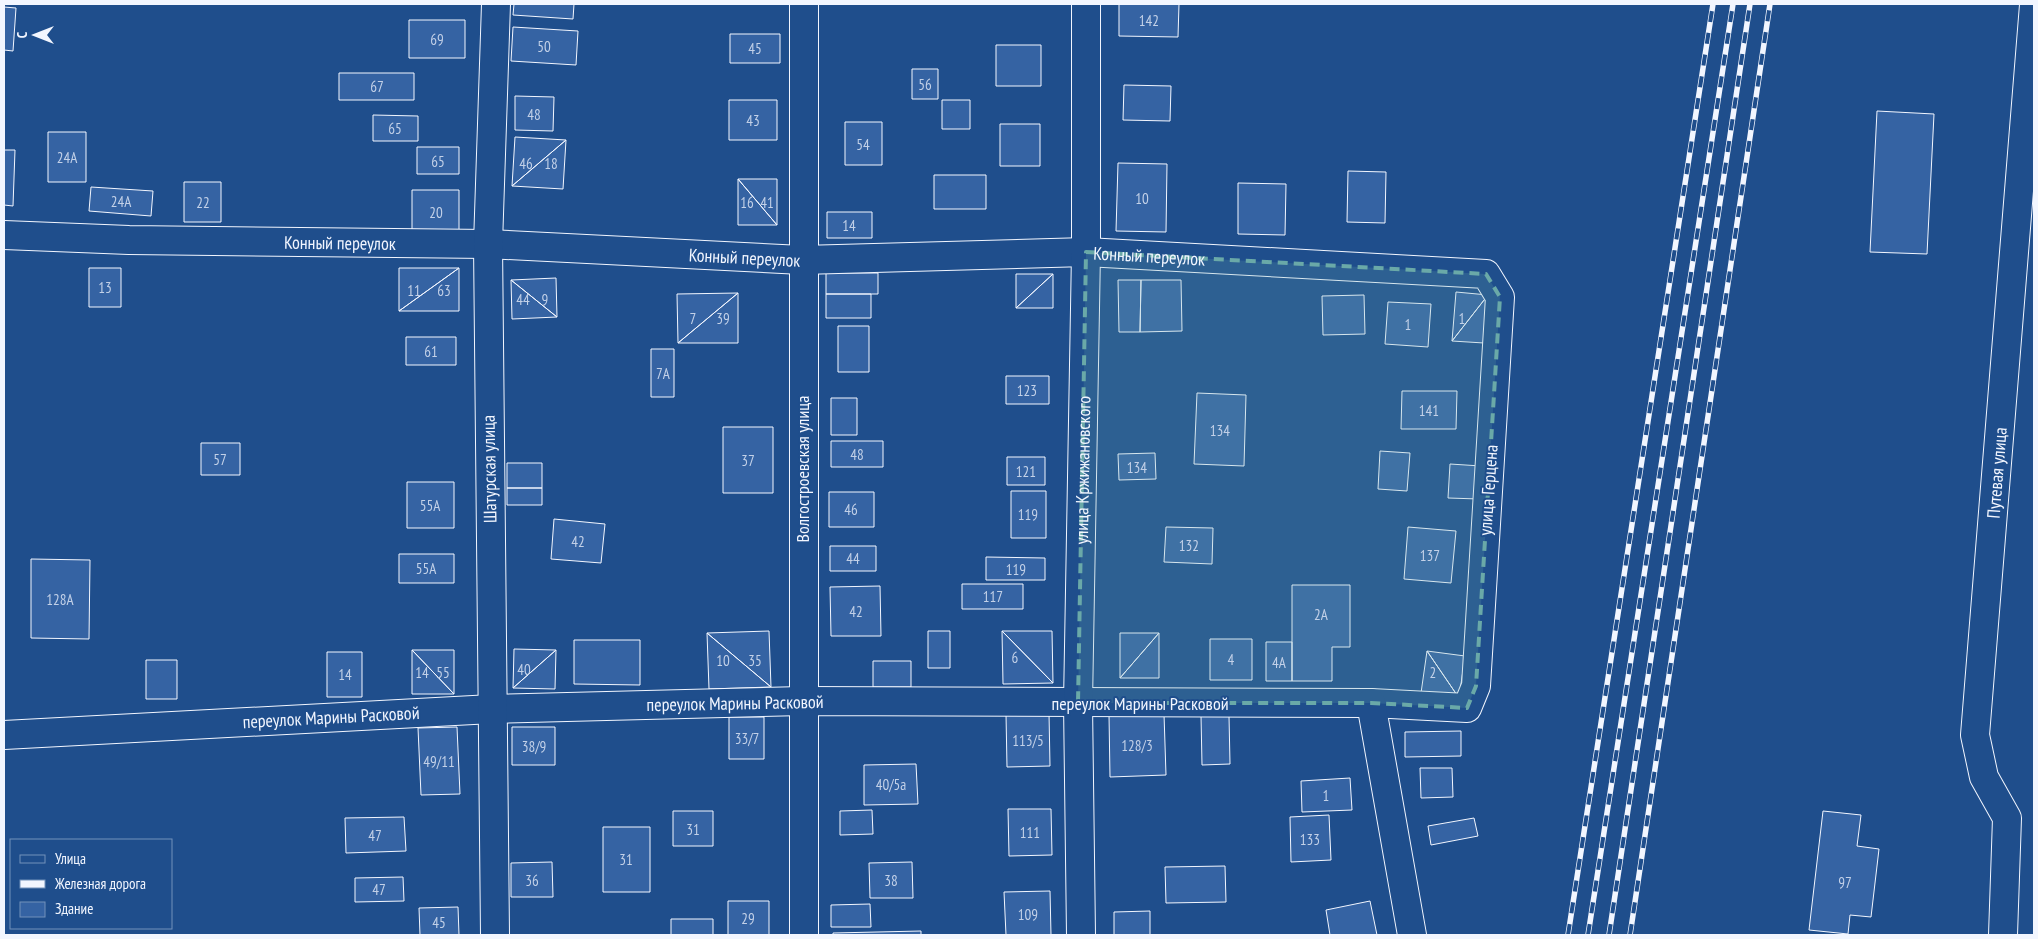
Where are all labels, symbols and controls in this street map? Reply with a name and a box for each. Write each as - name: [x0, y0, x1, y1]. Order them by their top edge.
- north arrow: [10, 10, 60, 60]
- house number: 142: [1139, 11, 1159, 30]
- house number: 69: [430, 30, 444, 49]
- text: С: [13, 31, 31, 38]
- house number: 50: [537, 37, 551, 56]
- house number: 45: [748, 39, 762, 58]
- house number: 56: [918, 75, 932, 94]
- house number: 67: [370, 77, 384, 96]
- house number: 48: [527, 105, 541, 124]
- house number: 43: [746, 111, 760, 130]
- house number: 65: [388, 119, 402, 138]
- house number: 54: [856, 135, 870, 154]
- house number: 24А: [57, 148, 78, 167]
- house number: 65: [431, 152, 445, 171]
- house number: 46: [519, 154, 533, 173]
- house number: 18: [544, 154, 558, 173]
- house number: 10: [1135, 189, 1149, 208]
- house number: 24А: [111, 192, 132, 211]
- house number: 22: [196, 193, 210, 212]
- house number: 16: [740, 193, 754, 212]
- house number: 41: [760, 193, 774, 212]
- house number: 20: [429, 203, 443, 222]
- house number: 14: [842, 216, 856, 235]
- street label: Конный переулок: [284, 230, 396, 254]
- street label: Конный переулок: [1093, 241, 1206, 270]
- street label: Конный переулок: [688, 243, 801, 271]
- house number: 13: [98, 278, 112, 297]
- house number: 11: [407, 281, 421, 300]
- house number: 63: [437, 281, 451, 300]
- house number: 44: [516, 290, 530, 309]
- house number: 9: [542, 290, 548, 309]
- house number: 7: [690, 309, 696, 328]
- house number: 39: [716, 309, 730, 328]
- house number: 1: [1459, 309, 1465, 328]
- house number: 1: [1405, 315, 1411, 334]
- house number: 61: [424, 342, 438, 361]
- house number: 7А: [656, 364, 671, 383]
- house number: 123: [1017, 381, 1037, 400]
- street label: улица Кржижановского: [1069, 395, 1095, 545]
- street label: Волгостроевская улица: [791, 396, 814, 542]
- house number: 141: [1419, 401, 1439, 420]
- street label: Шатурская улица: [477, 415, 501, 523]
- house number: 134: [1210, 421, 1230, 440]
- street label: Путевая улица: [1981, 426, 2011, 519]
- street label: улица Герцена: [1473, 444, 1503, 536]
- house number: 48: [850, 445, 864, 464]
- house number: 57: [213, 450, 227, 469]
- house number: 37: [741, 451, 755, 470]
- house number: 134: [1127, 458, 1147, 477]
- house number: 121: [1016, 462, 1036, 481]
- house number: 55А: [420, 496, 441, 515]
- house number: 46: [844, 500, 858, 519]
- house number: 119: [1018, 505, 1038, 524]
- house number: 42: [571, 532, 585, 551]
- house number: 132: [1179, 536, 1199, 555]
- house number: 137: [1420, 546, 1440, 565]
- house number: 44: [846, 549, 860, 568]
- house number: 55А: [416, 559, 437, 578]
- house number: 119: [1006, 560, 1026, 579]
- house number: 117: [983, 587, 1003, 606]
- house number: 128А: [46, 590, 75, 609]
- house number: 42: [849, 602, 863, 621]
- house number: 2А: [1314, 605, 1329, 624]
- house number: 6: [1012, 648, 1019, 667]
- house number: 4: [1228, 650, 1235, 669]
- house number: 10: [716, 651, 730, 670]
- house number: 35: [748, 651, 762, 670]
- house number: 4А: [1272, 653, 1287, 672]
- house number: 40: [517, 660, 531, 679]
- house number: 14: [415, 663, 429, 682]
- house number: 55: [436, 663, 450, 682]
- house number: 2: [1430, 663, 1436, 682]
- house number: 14: [338, 665, 352, 684]
- street label: переулок Марины Расковой: [646, 690, 824, 716]
- street label: переулок Марины Расковой: [1051, 692, 1229, 715]
- street label: переулок Марины Расковой: [242, 701, 420, 733]
- house number: 33/7: [735, 729, 759, 748]
- house number: 113/5: [1012, 731, 1044, 750]
- house number: 128/3: [1121, 736, 1153, 755]
- house number: 38/9: [522, 737, 546, 756]
- house number: 49/11: [423, 752, 455, 771]
- house number: 40/5а: [876, 775, 906, 794]
- house number: 1: [1323, 786, 1329, 805]
- house number: 31: [686, 820, 700, 839]
- house number: 111: [1020, 823, 1040, 842]
- house number: 47: [368, 826, 382, 845]
- house number: 133: [1300, 830, 1320, 849]
- legend: [10, 839, 172, 929]
- text: Улица: [55, 849, 86, 868]
- house number: 31: [619, 850, 633, 869]
- house number: 36: [525, 871, 539, 890]
- house number: 38: [884, 871, 898, 890]
- house number: 97: [1838, 873, 1852, 892]
- text: Железная дорога: [54, 874, 146, 893]
- house number: 47: [372, 880, 386, 899]
- text: Здание: [55, 899, 93, 918]
- house number: 109: [1018, 905, 1038, 924]
- house number: 29: [741, 909, 755, 928]
- house number: 45: [432, 913, 446, 932]

